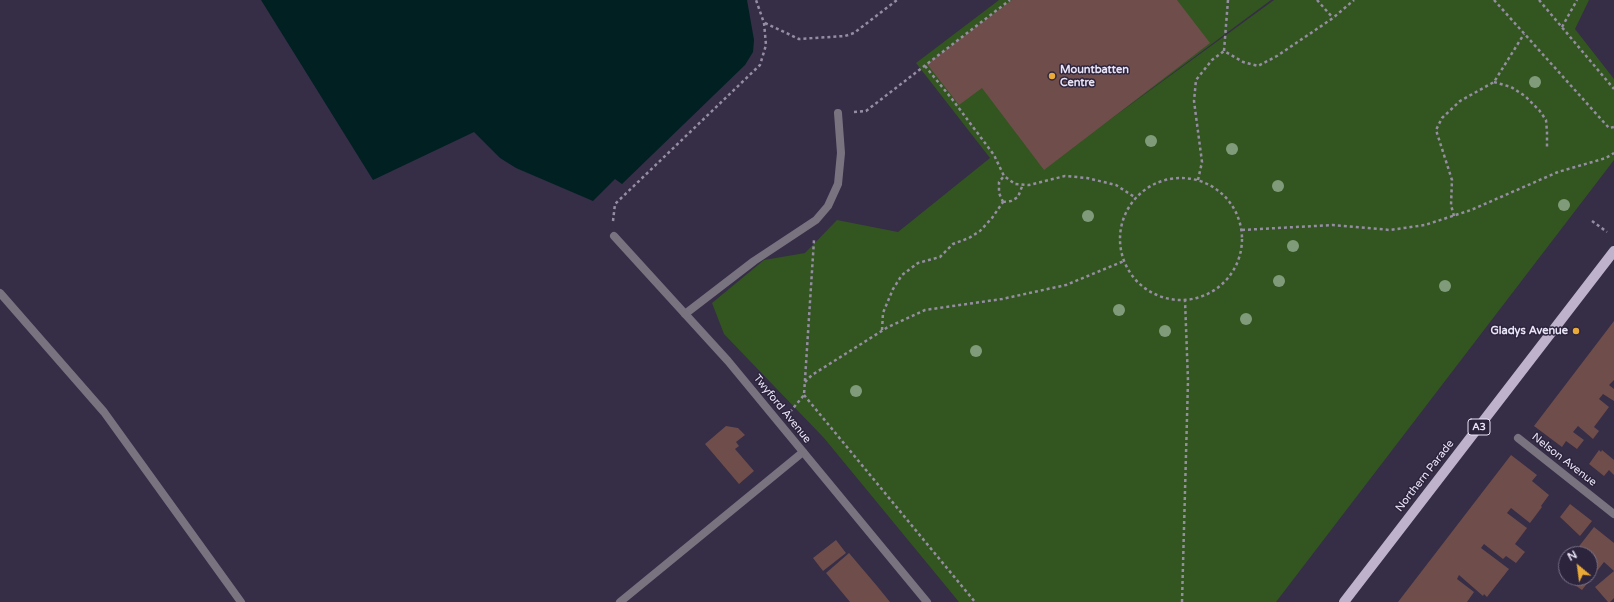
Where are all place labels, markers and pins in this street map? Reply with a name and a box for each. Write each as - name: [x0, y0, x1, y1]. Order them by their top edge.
- place label: Mountbatten Centre: [1060, 63, 1129, 89]
- marker: Mountbatten Centre: [1047, 71, 1057, 81]
- place label: Gladys Avenue: [1490, 324, 1568, 338]
- marker: Gladys Avenue: [1571, 326, 1581, 336]

